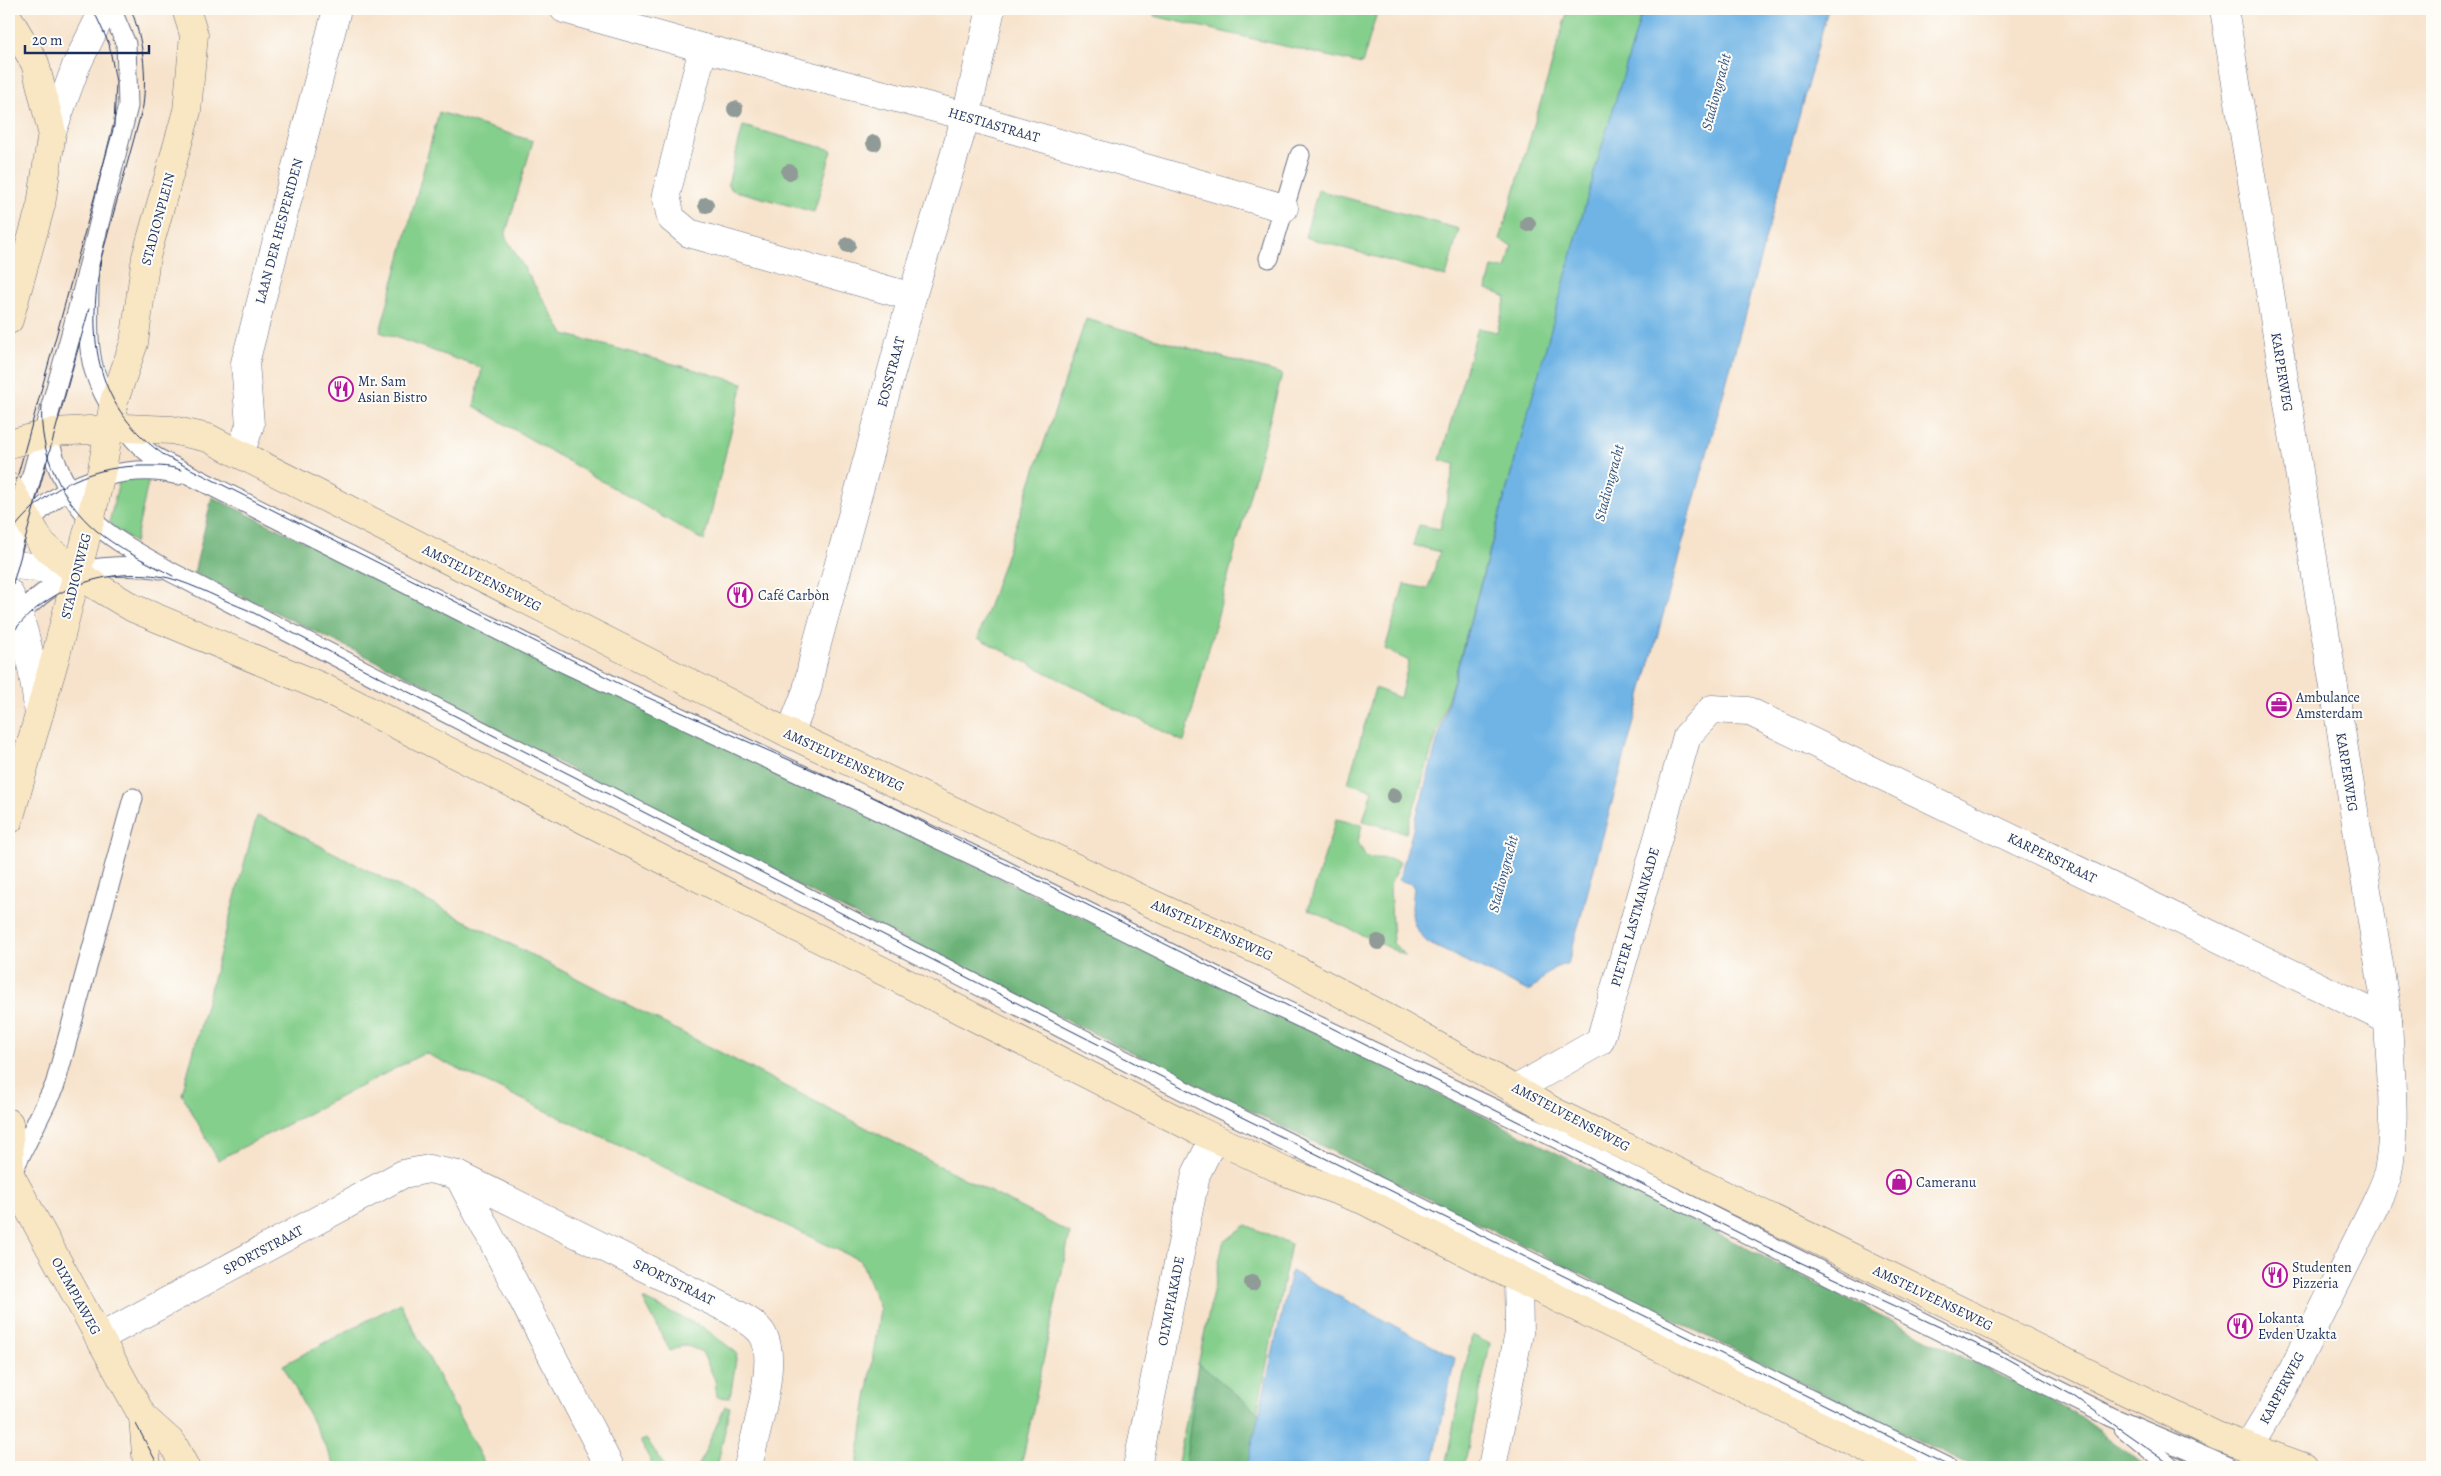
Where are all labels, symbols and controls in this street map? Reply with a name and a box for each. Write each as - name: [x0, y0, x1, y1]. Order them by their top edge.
- scale bar: [25, 22, 149, 54]
- text: 20 m: [32, 30, 63, 50]
- water label: Stadiongracht: [1696, 51, 1736, 132]
- street label: HESTIASTRAAT: [946, 103, 1042, 147]
- street label: LAAN DER HESPERIDEN: [250, 156, 308, 306]
- street label: STADIONPLEIN: [136, 170, 180, 268]
- street label: KARPERWEG: [2266, 331, 2298, 413]
- street label: EOSSTRAAT: [872, 334, 910, 409]
- place label: Mr. Sam Asian Bistro: [357, 372, 427, 407]
- restaurant icon: Mr. Sam Asian Bistro: [328, 376, 354, 402]
- water label: Stadiongracht: [1589, 442, 1629, 523]
- street label: STADIONWEG: [56, 531, 96, 621]
- street label: AMSTELVEENSEWEG: [418, 539, 545, 616]
- restaurant icon: Café Carbòn: [727, 582, 753, 608]
- place label: Café Carbòn: [758, 586, 829, 605]
- place label: Ambulance Amsterdam: [2295, 688, 2363, 723]
- office icon: Ambulance Amsterdam: [2266, 692, 2292, 718]
- street label: AMSTELVEENSEWEG: [780, 723, 907, 796]
- street label: KARPERWEG: [2331, 731, 2363, 813]
- street label: KARPERSTRAAT: [2004, 828, 2100, 888]
- water label: Stadiongracht: [1483, 833, 1523, 914]
- street label: PIETER LASTMANKADE: [1606, 845, 1664, 989]
- street label: AMSTELVEENSEWEG: [1147, 894, 1276, 965]
- street label: AMSTELVEENSEWEG: [1508, 1077, 1633, 1156]
- shop icon: Cameranu: [1886, 1169, 1912, 1195]
- place label: Cameranu: [1916, 1173, 1977, 1192]
- street label: SPORTSTRAAT: [220, 1221, 307, 1279]
- street label: OLYMPIAWEG: [47, 1254, 105, 1338]
- street label: SPORTSTRAAT: [630, 1254, 718, 1310]
- street label: OLYMPIAKADE: [1153, 1254, 1189, 1348]
- place label: Studenten Pizzeria: [2292, 1258, 2352, 1293]
- street label: AMSTELVEENSEWEG: [1869, 1260, 1996, 1335]
- restaurant icon: Studenten Pizzeria: [2262, 1262, 2288, 1288]
- place label: Lokanta Evden Uzakta: [2258, 1309, 2337, 1344]
- restaurant icon: Lokanta Evden Uzakta: [2227, 1313, 2253, 1339]
- street label: KARPERWEG: [2255, 1348, 2309, 1428]

